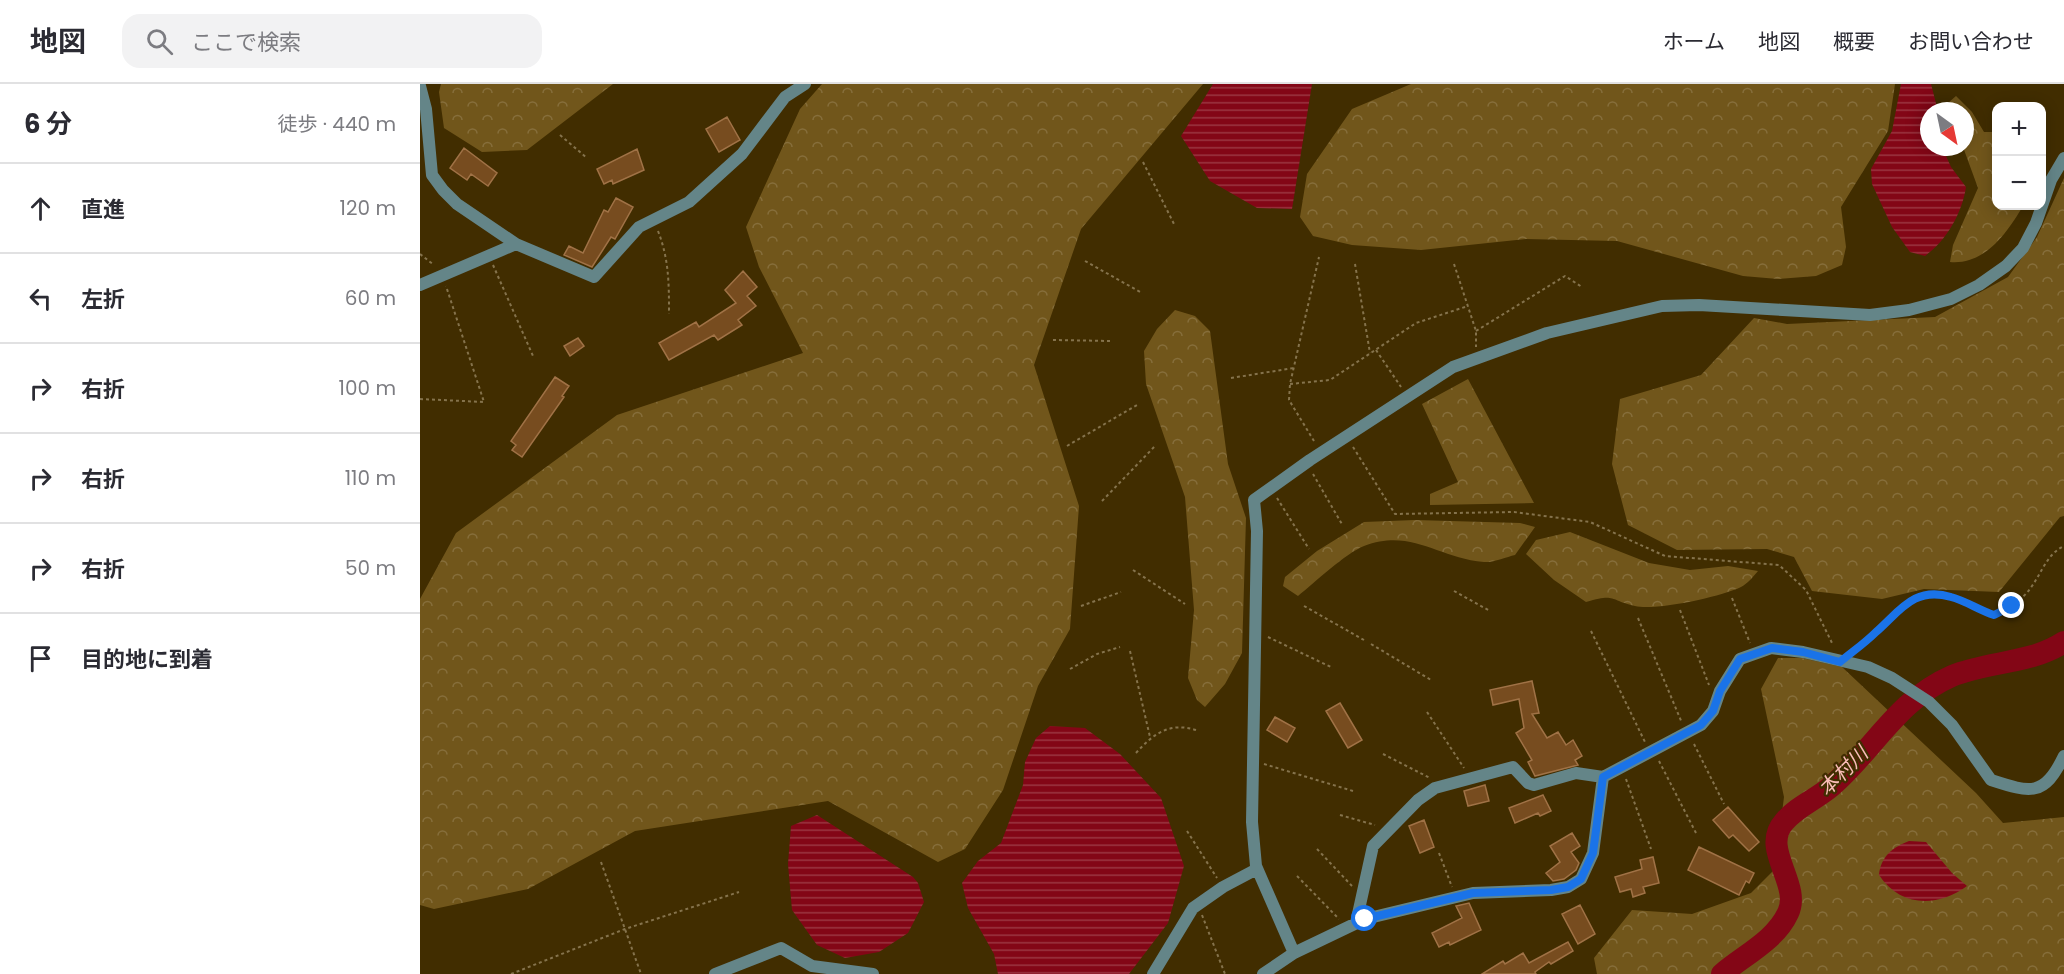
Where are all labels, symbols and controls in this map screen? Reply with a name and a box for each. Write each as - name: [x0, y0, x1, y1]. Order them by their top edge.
- search box: [122, 14, 542, 68]
- text: 地図: [30, 22, 86, 61]
- icon: search: [143, 25, 176, 58]
- text: ここで検索: [191, 27, 301, 58]
- text: ホーム: [1663, 27, 1725, 56]
- text: 地図: [1758, 27, 1800, 56]
- text: 概要: [1833, 27, 1875, 56]
- text: お問い合わせ: [1908, 27, 2034, 56]
- north arrow: [1920, 102, 1974, 156]
- map controls: [1992, 102, 2046, 210]
- button: +: [1992, 102, 2046, 156]
- text: 6 分: [24, 106, 72, 142]
- text: 徒歩 · 440 m: [277, 110, 396, 138]
- button: −: [1992, 156, 2046, 210]
- icon: ahead: [24, 192, 57, 225]
- text: 直進: [81, 194, 125, 225]
- text: 120 m: [340, 194, 396, 222]
- icon: left: [24, 282, 57, 315]
- text: 左折: [81, 284, 125, 315]
- text: 60 m: [345, 284, 396, 312]
- icon: right: [24, 372, 57, 405]
- text: 右折: [81, 374, 125, 405]
- text: 100 m: [339, 374, 396, 402]
- icon: right: [24, 462, 57, 495]
- text: 右折: [81, 464, 125, 495]
- text: 110 m: [345, 464, 396, 492]
- icon: right: [24, 552, 57, 585]
- text: 右折: [81, 554, 125, 585]
- text: 50 m: [345, 554, 396, 582]
- route end: [1998, 592, 2024, 618]
- icon: arrive: [24, 642, 57, 675]
- text: 目的地に到着: [81, 644, 213, 675]
- water label: 本村川: [1812, 738, 1876, 802]
- route start: [1351, 905, 1377, 931]

